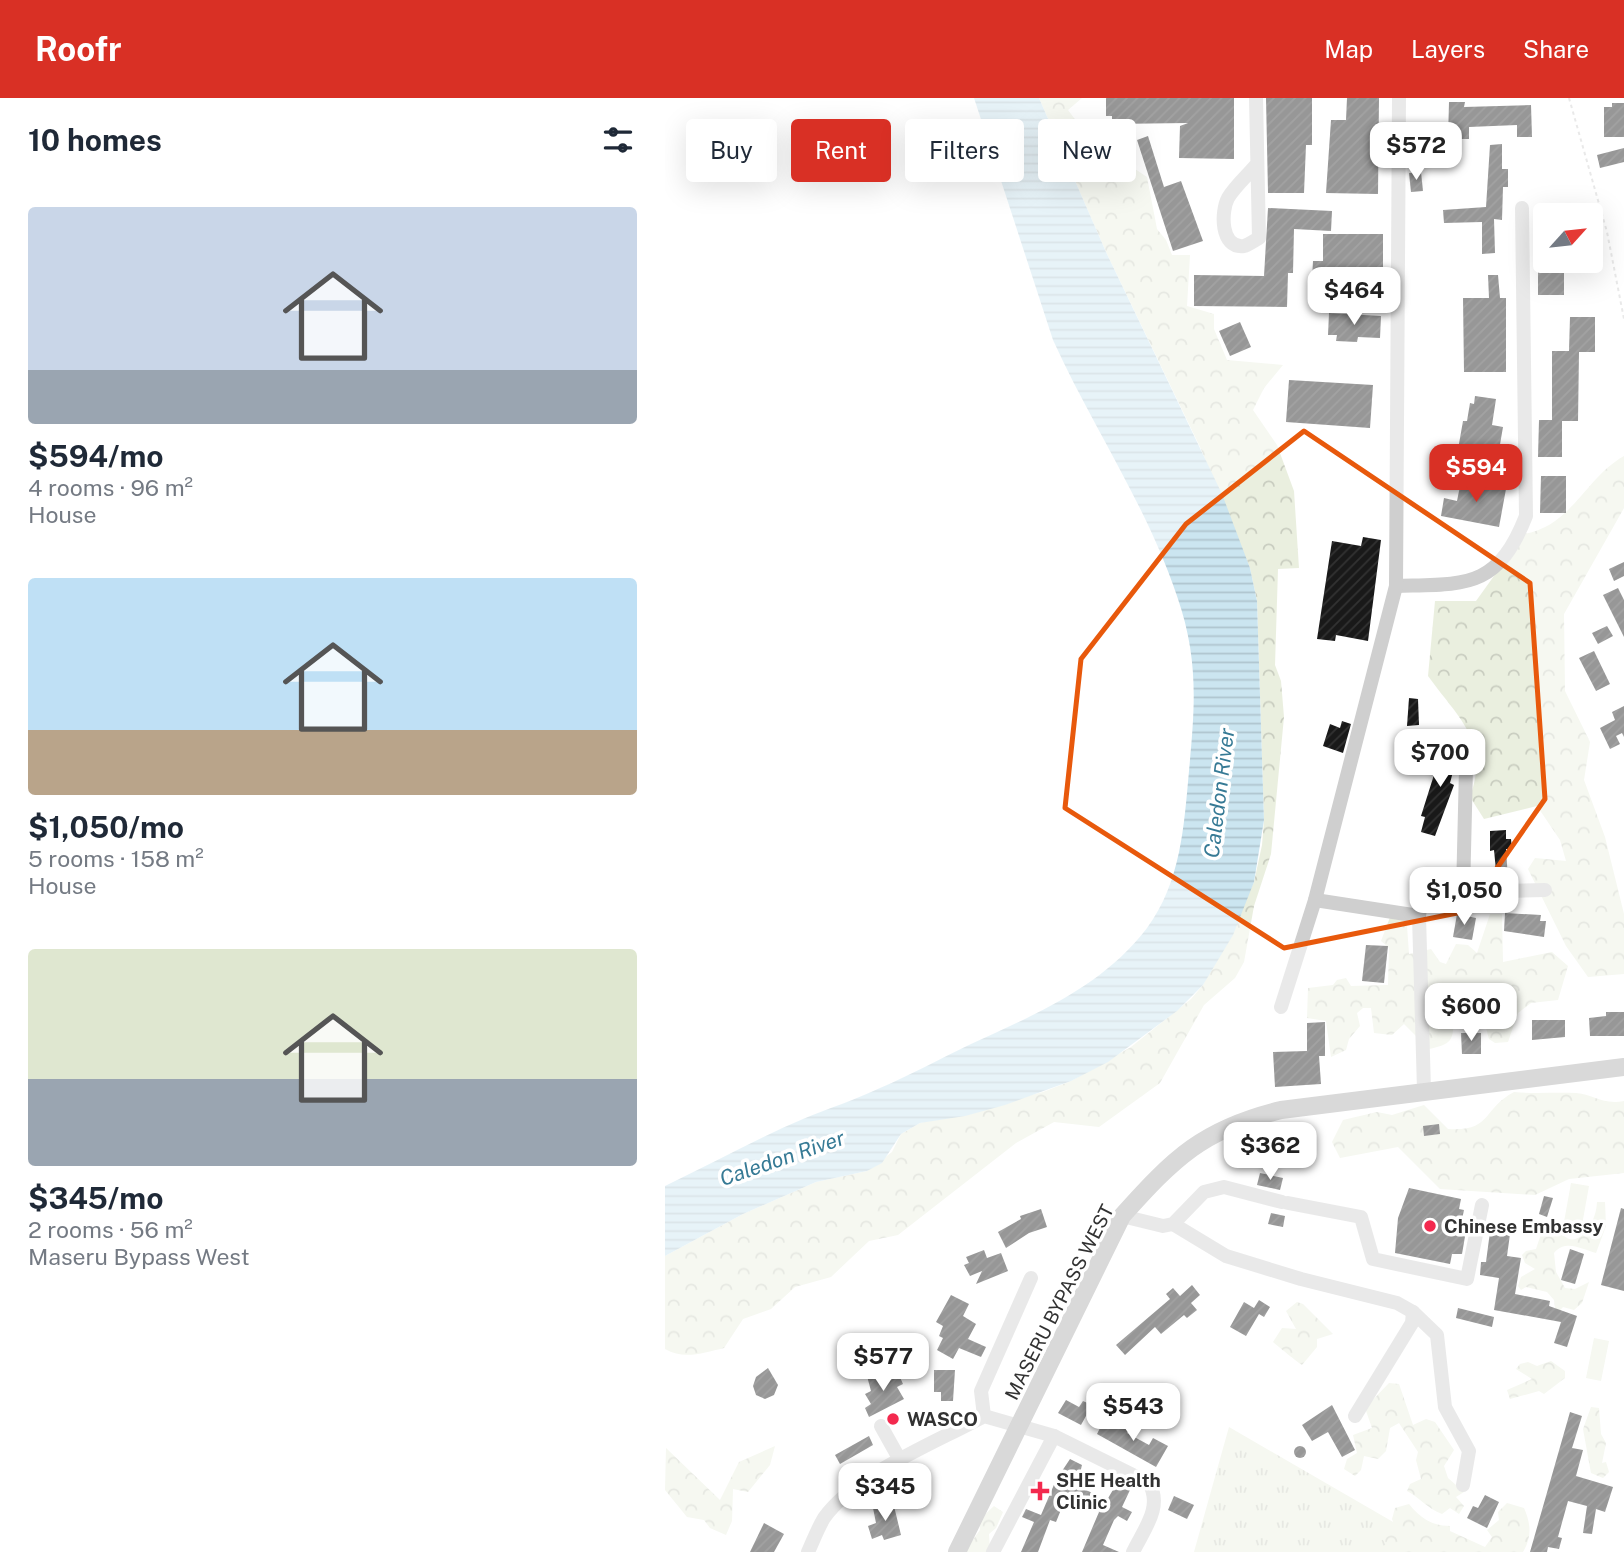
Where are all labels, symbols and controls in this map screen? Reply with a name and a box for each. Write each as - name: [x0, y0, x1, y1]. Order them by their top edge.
- text: Roofr: [35, 30, 122, 68]
- text: Map: [1324, 35, 1373, 63]
- text: Layers: [1411, 35, 1485, 63]
- text: Share: [1523, 35, 1589, 63]
- chip: Buy: [686, 119, 777, 182]
- chip: Rent: [791, 119, 891, 182]
- chip: Filters: [905, 119, 1024, 182]
- chip: New: [1038, 119, 1136, 182]
- icon: filters: [599, 121, 637, 159]
- text: 10 homes: [28, 122, 162, 158]
- pin: $572: [1375, 122, 1457, 182]
- text: $572: [1386, 131, 1446, 158]
- north arrow: [1533, 203, 1603, 273]
- map controls: [1533, 203, 1603, 273]
- icon: home: [270, 253, 396, 379]
- pin: $464: [1313, 268, 1395, 327]
- text: $464: [1324, 276, 1384, 303]
- text: $594/mo: [28, 438, 164, 474]
- pin: $594: [1435, 444, 1517, 504]
- text: $594: [1445, 453, 1507, 480]
- text: 4 rooms · 96 m²: [28, 474, 193, 501]
- text: House: [28, 501, 96, 528]
- icon: home: [270, 624, 396, 750]
- water label: Caledon River: [1199, 726, 1239, 859]
- pin: $700: [1399, 730, 1481, 789]
- text: $700: [1410, 738, 1470, 765]
- text: $1,050/mo: [28, 809, 184, 845]
- text: 5 rooms · 158 m²: [28, 845, 204, 872]
- pin: $1,050: [1407, 868, 1521, 927]
- text: House: [28, 872, 96, 899]
- text: $1,050: [1425, 876, 1503, 903]
- pin: $600: [1430, 984, 1512, 1043]
- text: $600: [1441, 992, 1501, 1019]
- icon: home: [270, 995, 396, 1121]
- pin: $362: [1229, 1122, 1311, 1182]
- water label: Caledon River: [716, 1125, 849, 1191]
- text: $362: [1240, 1131, 1300, 1158]
- text: $345/mo: [28, 1180, 163, 1216]
- street label: MASERU BYPASS WEST: [1000, 1201, 1118, 1403]
- place label: Chinese Embassy: [1444, 1215, 1603, 1237]
- text: 2 rooms · 56 m²: [28, 1216, 193, 1243]
- marker: Chinese Embassy: [1422, 1218, 1438, 1234]
- text: Maseru Bypass West: [28, 1243, 250, 1270]
- pin: $577: [842, 1334, 924, 1393]
- text: $577: [853, 1342, 913, 1369]
- pin: $543: [1092, 1384, 1174, 1443]
- text: $543: [1102, 1392, 1164, 1419]
- place label: WASCO: [907, 1408, 978, 1430]
- marker: WASCO: [885, 1411, 901, 1427]
- pin: $345: [844, 1464, 926, 1523]
- place label: SHE Health Clinic: [1056, 1469, 1161, 1513]
- text: $345: [854, 1472, 916, 1499]
- marker: SHE Health Clinic: [1030, 1481, 1050, 1501]

